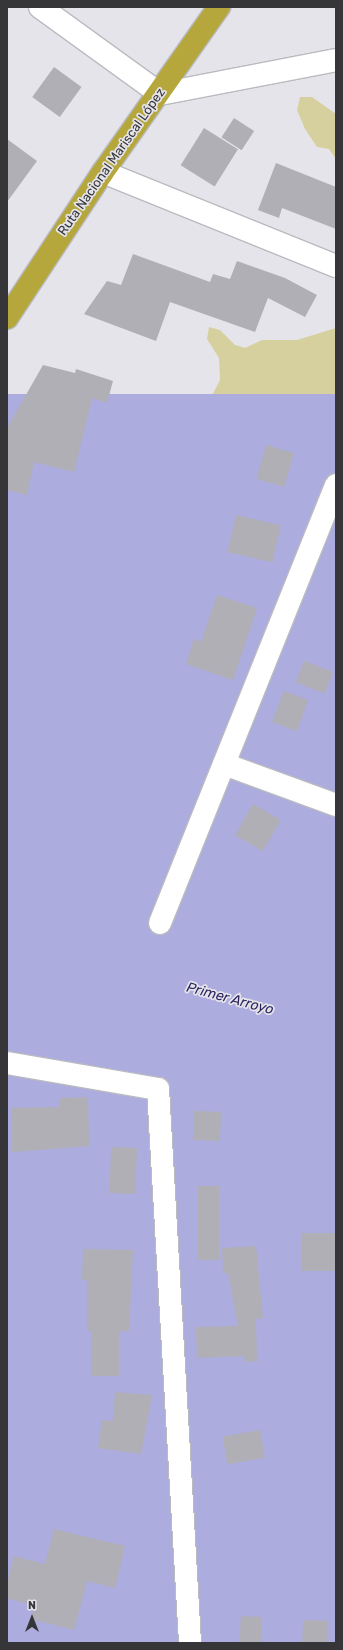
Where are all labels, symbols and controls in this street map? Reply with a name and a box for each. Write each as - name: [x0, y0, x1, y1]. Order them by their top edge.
- street label: Ruta Nacional Mariscal López: [55, 85, 169, 239]
- water label: Primer Arroyo: [184, 979, 276, 1019]
- north arrow: [12, 1598, 52, 1638]
- text: N: [28, 1599, 36, 1612]

